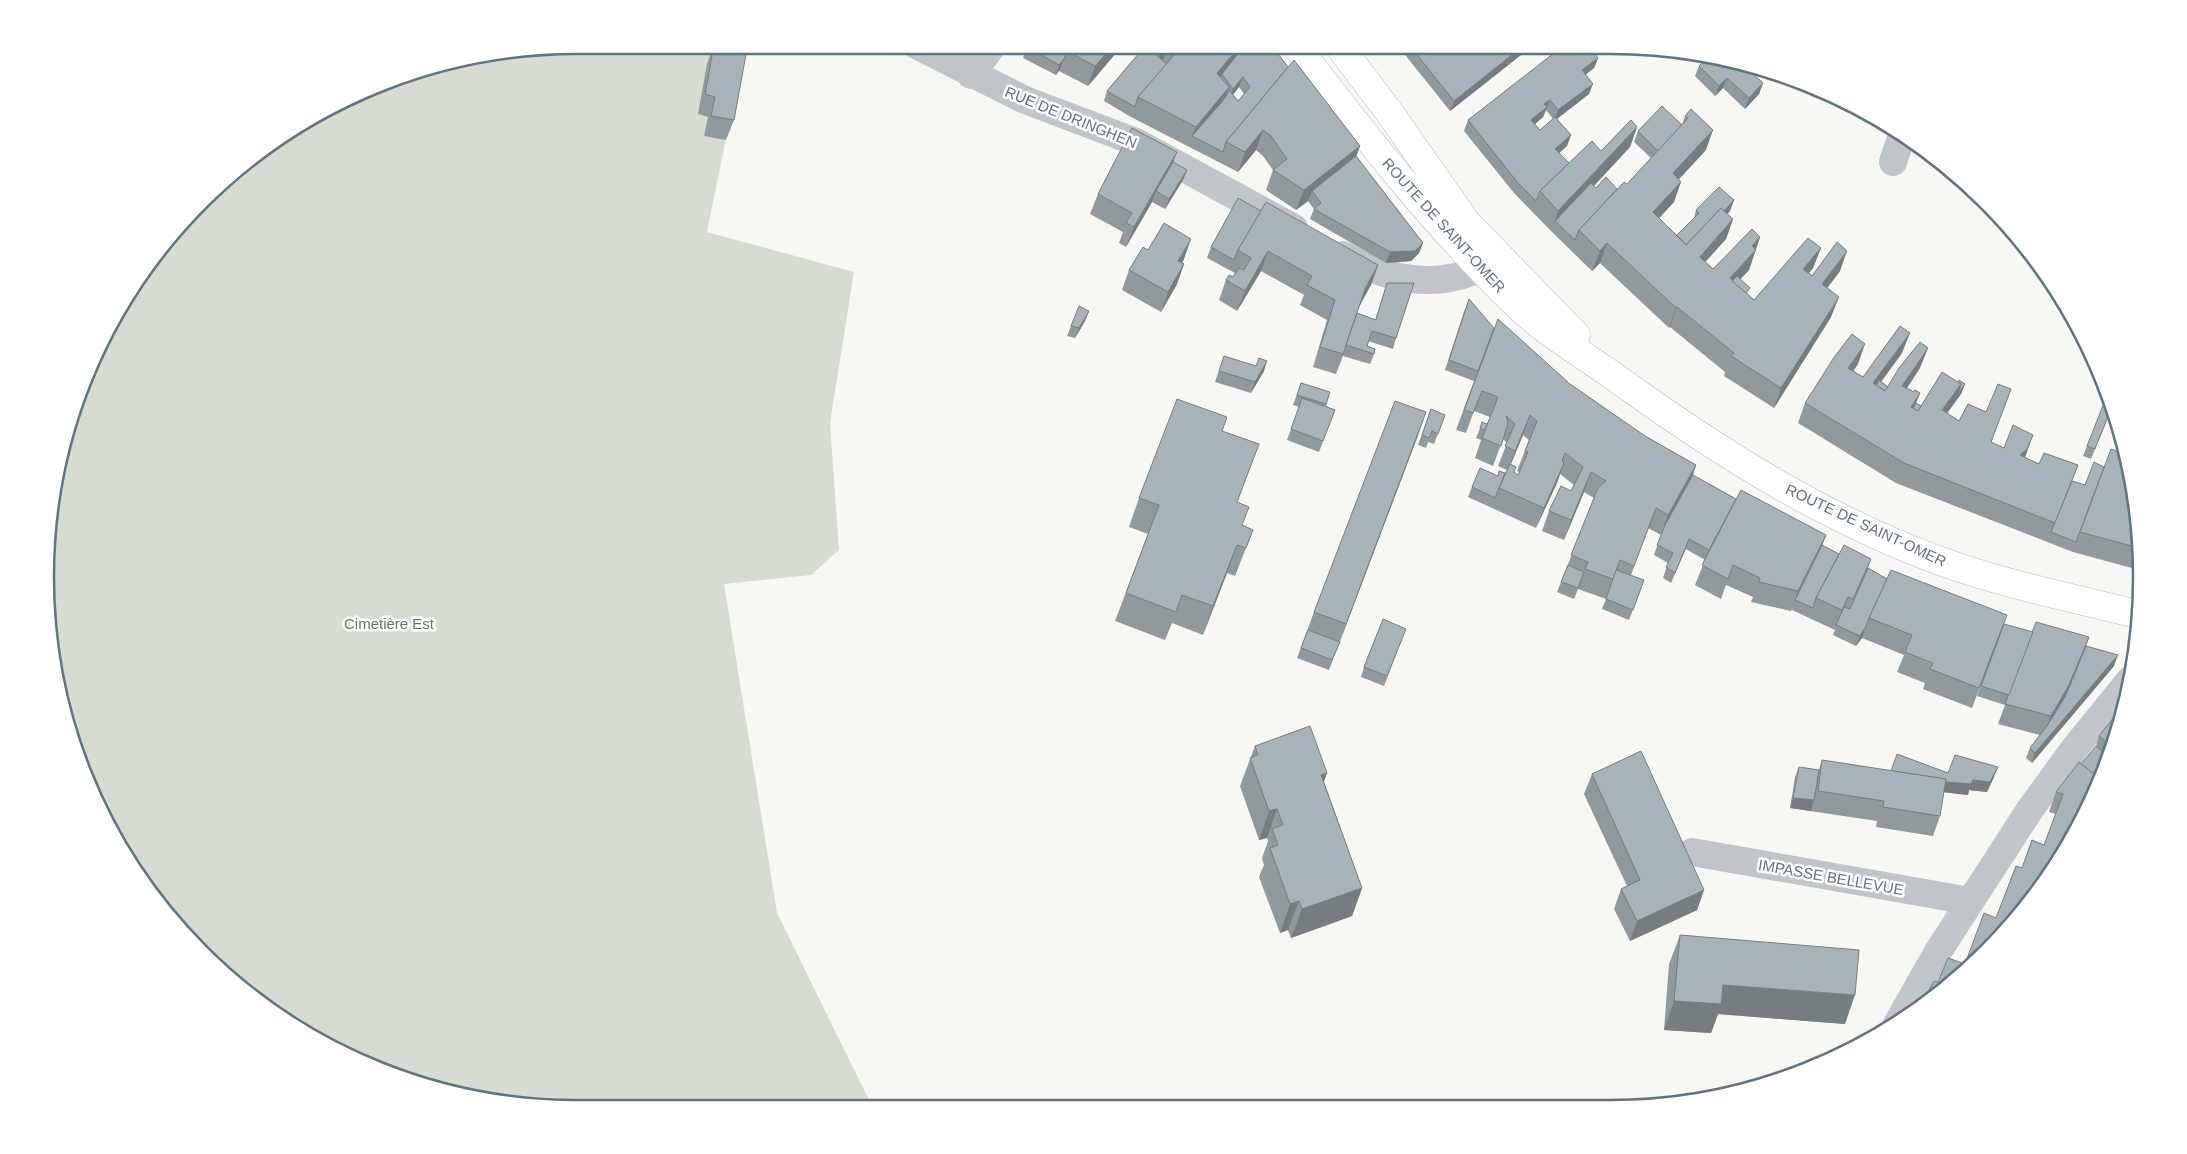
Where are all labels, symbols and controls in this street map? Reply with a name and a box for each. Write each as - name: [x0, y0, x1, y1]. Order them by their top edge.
- street label: RUE DE DRINGHEN: [1003, 83, 1139, 151]
- street label: ROUTE DE SAINT-OMER: [1379, 154, 1509, 296]
- street label: ROUTE DE SAINT-OMER: [1783, 480, 1949, 570]
- park label: Cimetière Est: [344, 615, 435, 632]
- street label: IMPASSE BELLEVUE: [1757, 856, 1905, 898]

